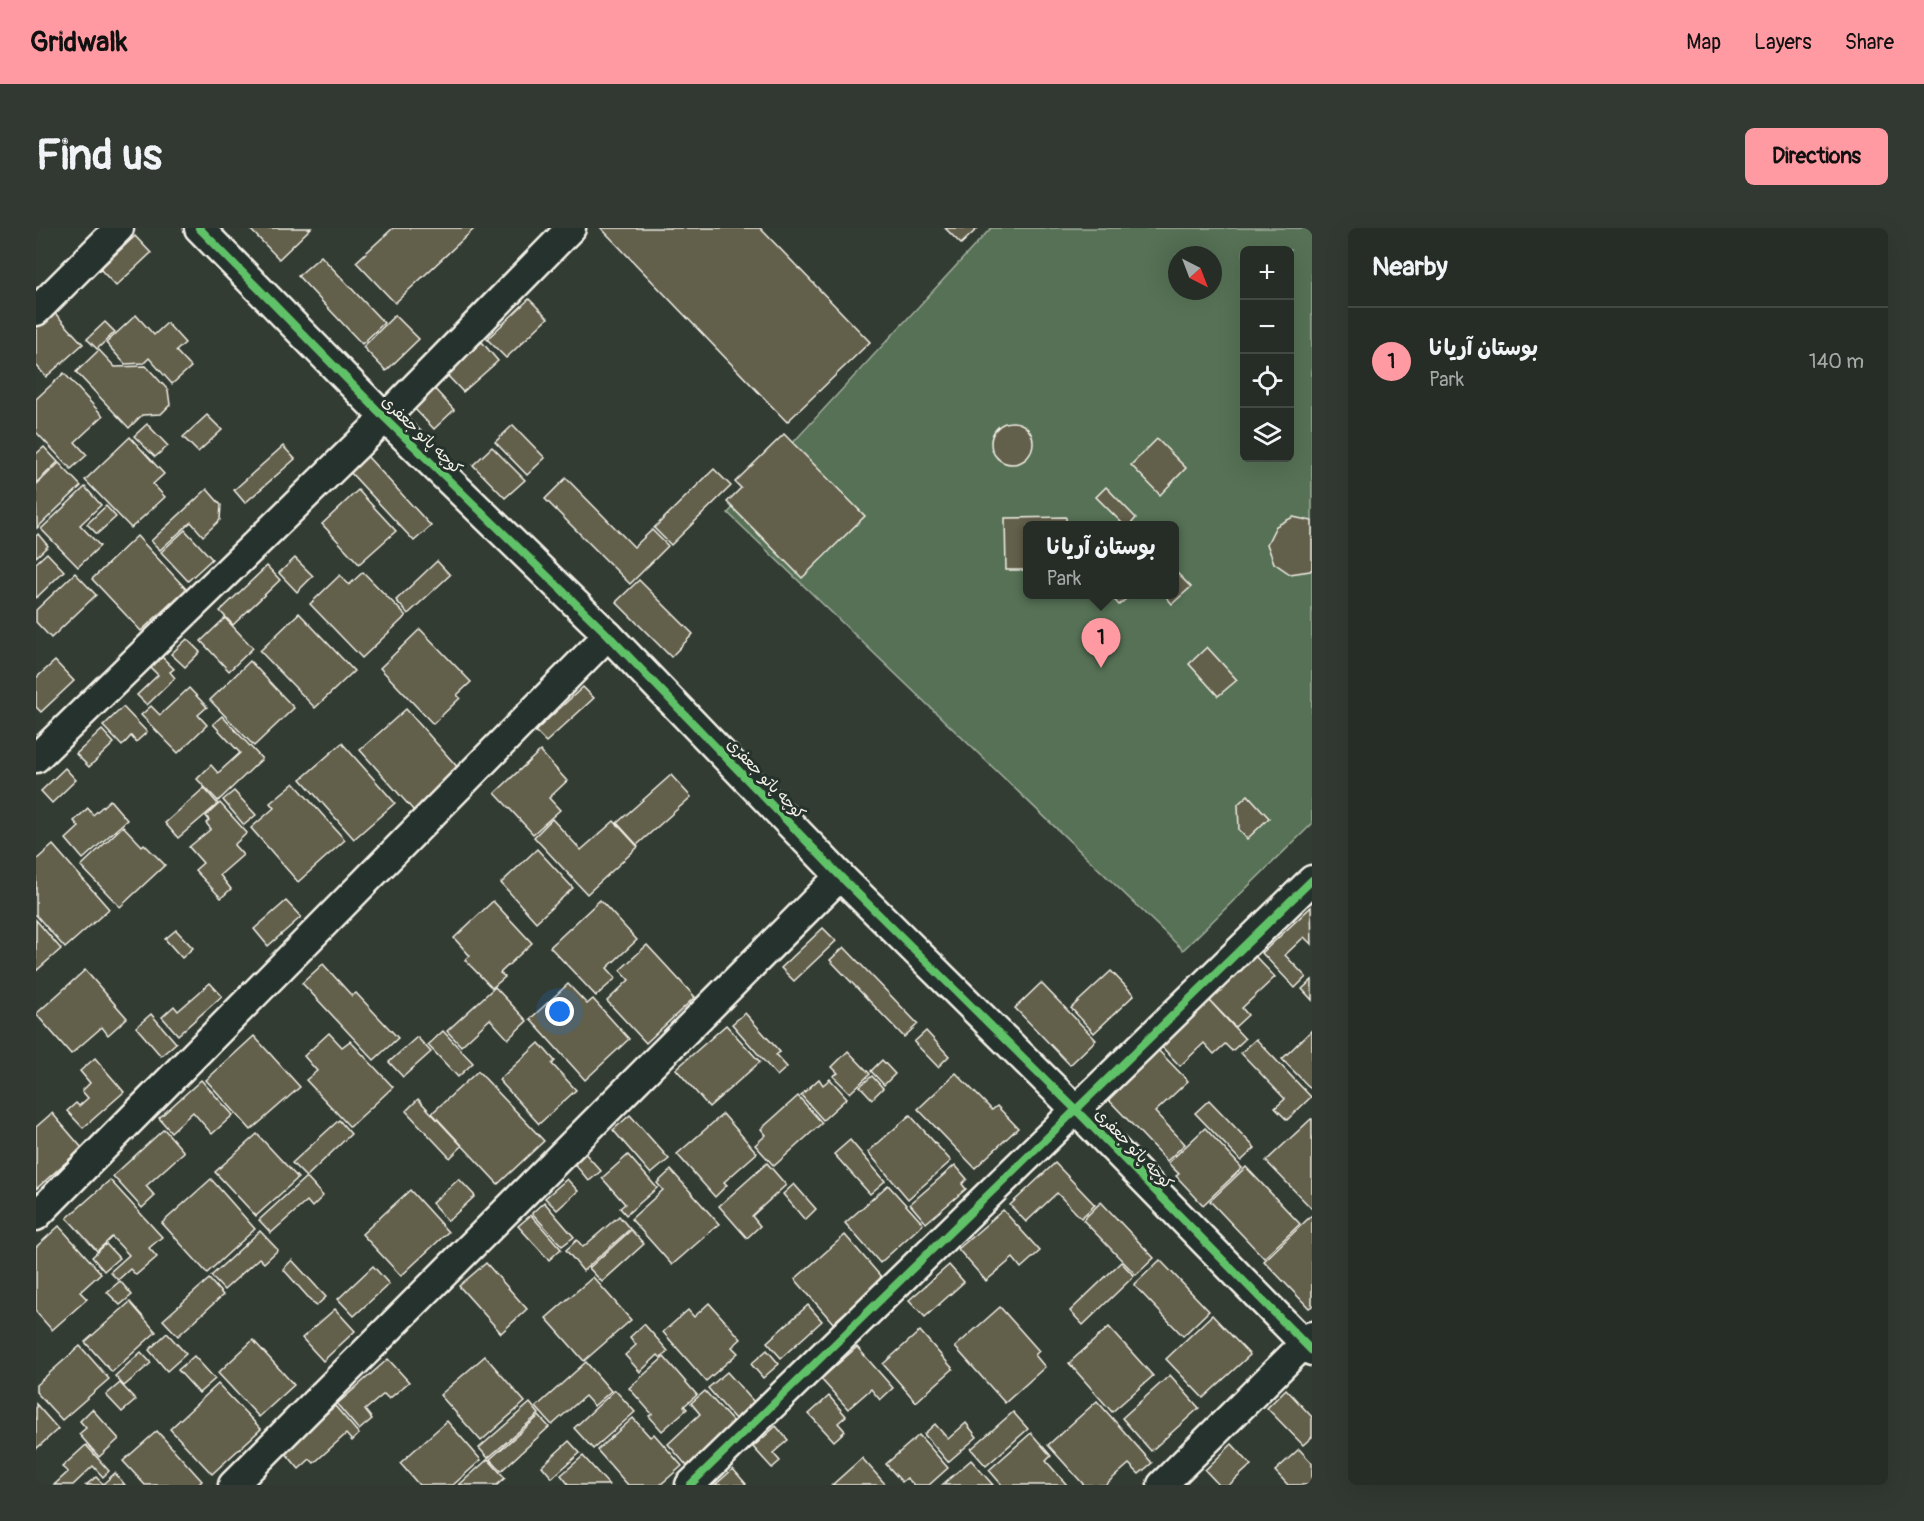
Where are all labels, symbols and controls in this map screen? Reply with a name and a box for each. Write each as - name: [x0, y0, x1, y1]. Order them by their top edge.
- text: Gridwalk: [30, 25, 128, 60]
- text: Map: [1686, 29, 1721, 56]
- text: Layers: [1754, 29, 1812, 56]
- text: Share: [1845, 29, 1894, 56]
- button: Directions: [1745, 128, 1888, 185]
- text: Find us: [36, 130, 162, 182]
- north arrow: [1168, 246, 1222, 300]
- map controls: [1240, 246, 1294, 462]
- button: +: [1240, 246, 1294, 300]
- text: Nearby: [1372, 251, 1448, 283]
- button: −: [1240, 300, 1294, 354]
- text: بوستان آریانا: [1429, 334, 1538, 362]
- text: 1: [1388, 349, 1395, 374]
- text: 140 m: [1809, 349, 1864, 374]
- button: locate: [1240, 354, 1294, 408]
- text: Park: [1429, 367, 1464, 392]
- street label: کوچه پاتو جعفری: [377, 391, 467, 479]
- button: layers: [1240, 408, 1294, 462]
- popup: [1023, 521, 1179, 599]
- text: بوستان آریانا: [1046, 533, 1156, 561]
- text: Park: [1046, 566, 1081, 591]
- pin: 1: [1082, 618, 1120, 668]
- street label: کوچه پاتو جعفری: [722, 734, 810, 824]
- your location: [545, 997, 574, 1026]
- street label: کوچه پاتو جعفری: [1090, 1104, 1178, 1194]

